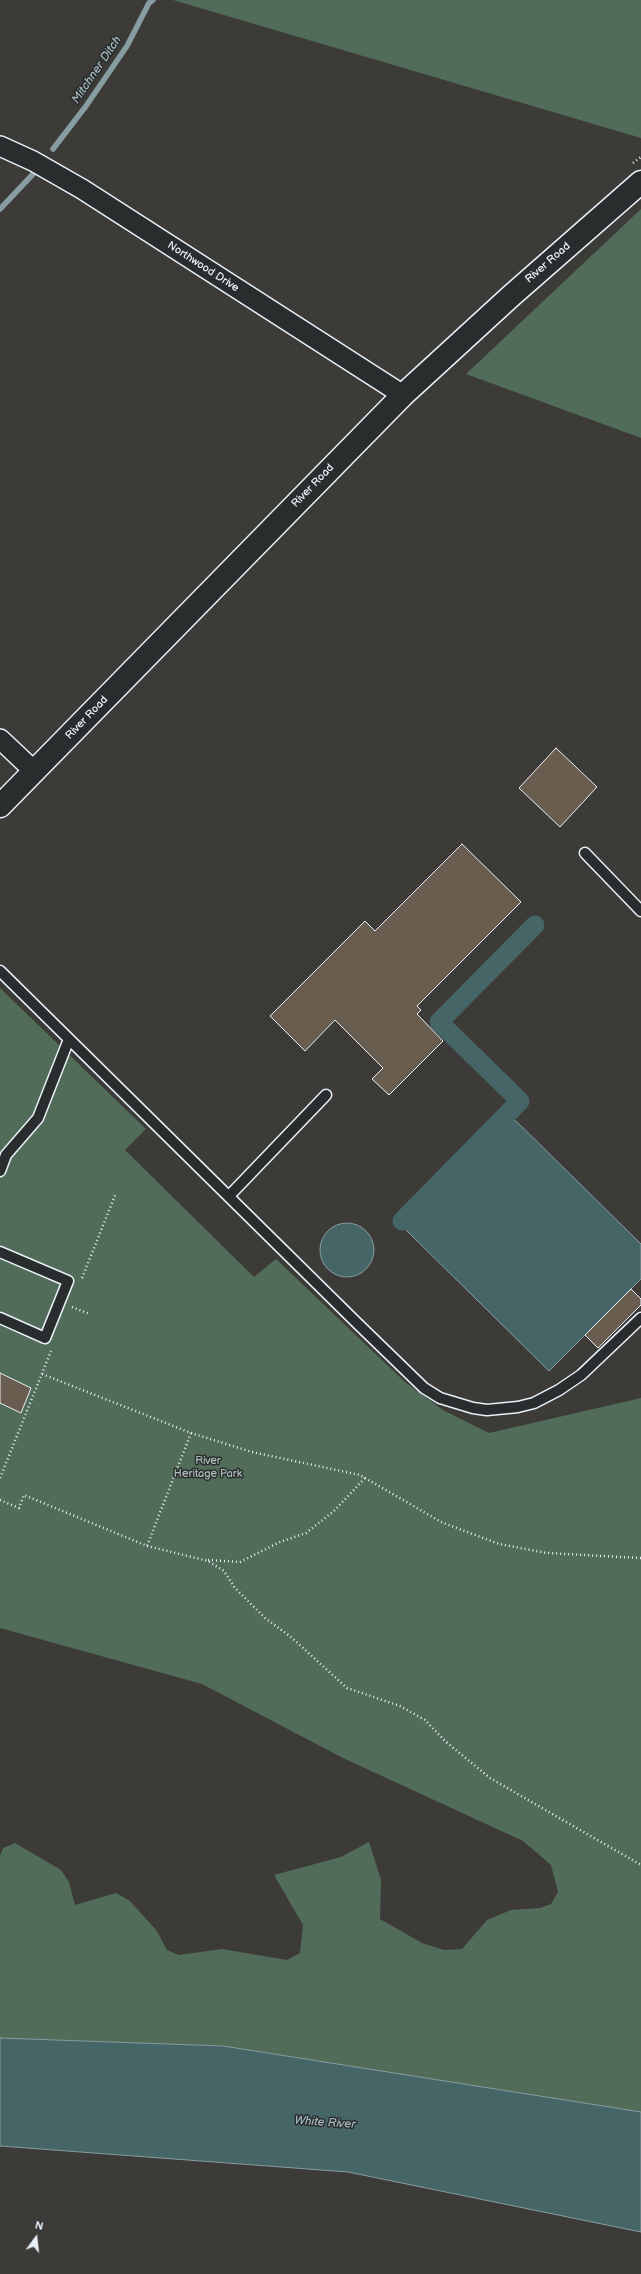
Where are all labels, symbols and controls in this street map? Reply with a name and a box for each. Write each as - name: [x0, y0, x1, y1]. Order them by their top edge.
- water label: Mitchner Ditch: [69, 33, 125, 107]
- street label: Northwood Drive: [165, 239, 241, 295]
- street label: River Road: [523, 240, 573, 286]
- street label: River Road: [289, 462, 337, 510]
- street label: River Road: [63, 694, 111, 742]
- park label: River Heritage Park: [174, 1454, 242, 1480]
- water label: White River: [294, 2114, 356, 2132]
- north arrow: [16, 2218, 56, 2258]
- text: N: [34, 2219, 45, 2233]

